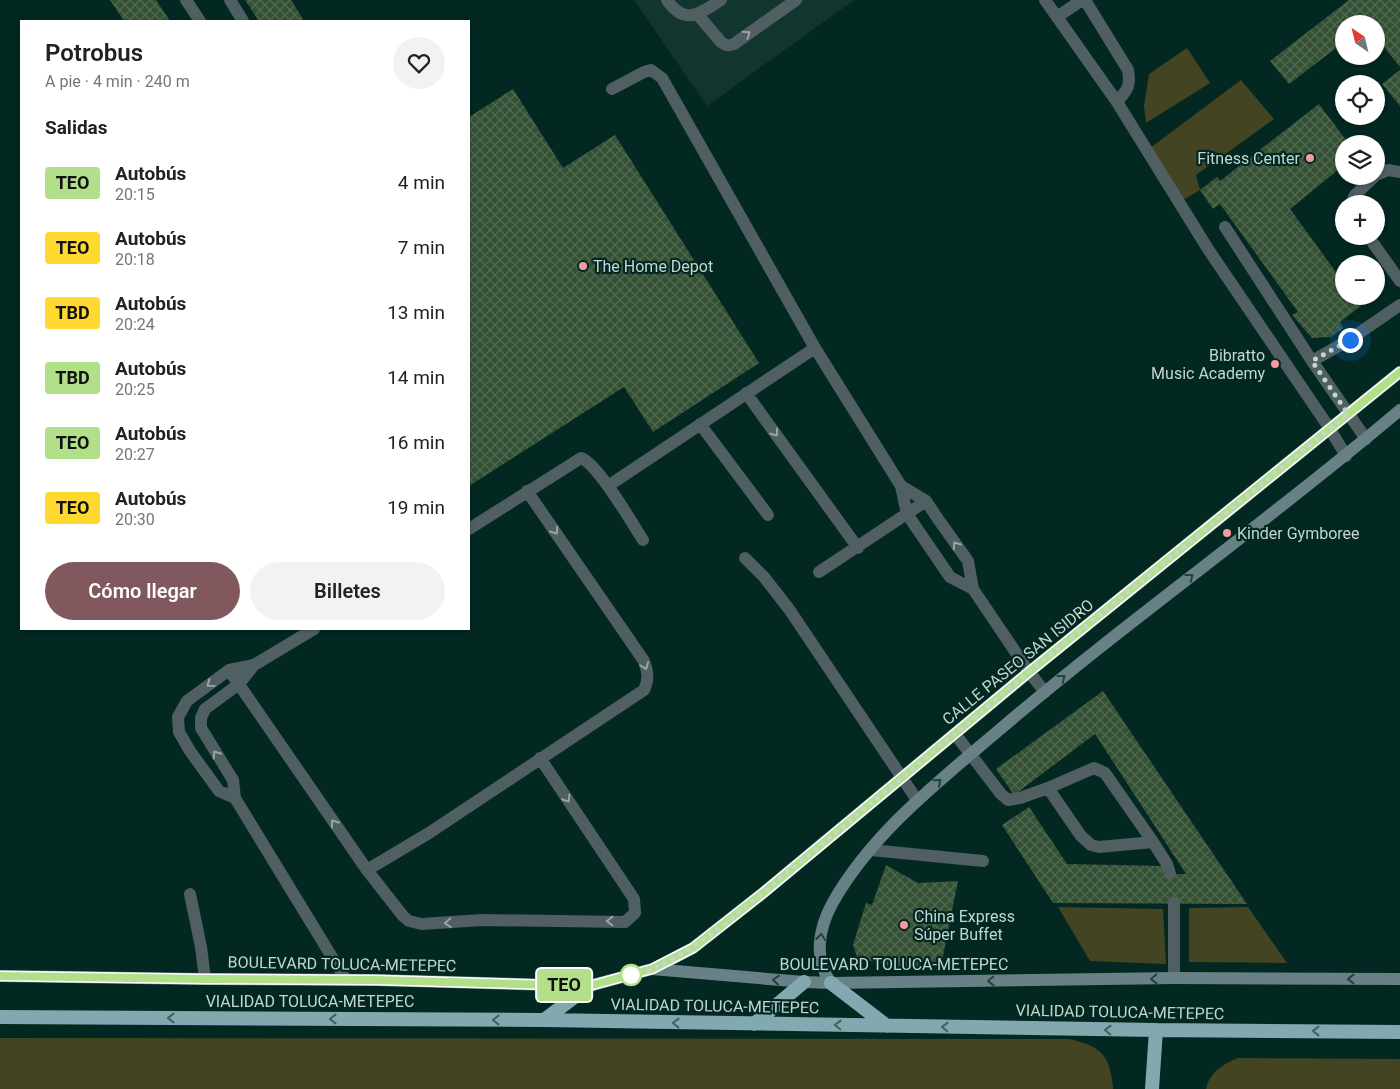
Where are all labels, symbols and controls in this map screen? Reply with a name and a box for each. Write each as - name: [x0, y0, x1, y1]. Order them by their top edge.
- north arrow: [1335, 15, 1385, 65]
- map controls: [1335, 15, 1385, 305]
- one-way arrow: [741, 32, 750, 40]
- button: heart: [393, 37, 445, 89]
- text: Potrobus: [45, 39, 143, 67]
- text: A pie · 4 min · 240 m: [45, 72, 190, 91]
- button: locate: [1335, 75, 1385, 125]
- text: Salidas: [45, 116, 108, 139]
- button: layers: [1335, 135, 1385, 185]
- place label: Fitness Center: [1197, 149, 1301, 168]
- marker: Fitness Center: [1304, 152, 1316, 164]
- text: Autobús: [115, 162, 186, 185]
- text: 4 min: [398, 171, 445, 194]
- text: TEO: [56, 172, 89, 193]
- text: 20:15: [115, 185, 155, 204]
- button: +: [1335, 195, 1385, 245]
- text: Autobús: [115, 227, 186, 250]
- text: 7 min: [398, 236, 445, 259]
- text: TEO: [56, 237, 89, 258]
- text: 20:18: [115, 250, 155, 269]
- button: −: [1335, 255, 1385, 305]
- place label: The Home Depot: [593, 257, 713, 276]
- marker: The Home Depot: [577, 260, 589, 272]
- text: Autobús: [115, 292, 186, 315]
- text: 13 min: [387, 301, 445, 324]
- text: TBD: [55, 302, 90, 323]
- text: 20:24: [115, 315, 155, 334]
- your location: [1338, 328, 1363, 353]
- place label: Bibratto Music Academy: [1151, 346, 1265, 383]
- text: Autobús: [115, 357, 186, 380]
- marker: Bibratto Music Academy: [1269, 358, 1281, 370]
- text: 14 min: [387, 366, 445, 389]
- text: TBD: [55, 367, 90, 388]
- text: 20:25: [115, 380, 155, 399]
- text: Autobús: [115, 422, 186, 445]
- one-way arrow: [769, 427, 778, 437]
- text: 16 min: [387, 431, 445, 454]
- text: TEO: [56, 432, 89, 453]
- text: 20:27: [115, 445, 155, 464]
- text: Autobús: [115, 487, 186, 510]
- text: 19 min: [387, 496, 445, 519]
- text: TEO: [56, 497, 89, 518]
- text: 20:30: [115, 510, 155, 529]
- place label: Kinder Gymboree: [1237, 524, 1360, 543]
- one-way arrow: [548, 526, 558, 535]
- marker: Kinder Gymboree: [1221, 527, 1233, 539]
- one-way arrow: [953, 541, 962, 550]
- button: Cómo llegar: [45, 562, 240, 620]
- button: Billetes: [250, 562, 445, 620]
- one-way arrow: [1184, 575, 1193, 583]
- street label: CALLE PASEO SAN ISIDRO: [939, 595, 1097, 729]
- one-way arrow: [639, 661, 649, 670]
- one-way arrow: [1057, 674, 1066, 683]
- one-way arrow: [207, 678, 216, 687]
- one-way arrow: [213, 751, 222, 760]
- one-way arrow: [932, 780, 941, 788]
- one-way arrow: [561, 793, 570, 803]
- one-way arrow: [331, 819, 340, 829]
- place label: China Express Súper Buffet: [914, 907, 1015, 944]
- one-way arrow: [606, 916, 614, 926]
- one-way arrow: [443, 917, 451, 928]
- marker: China Express Súper Buffet: [898, 919, 910, 931]
- one-way arrow: [815, 933, 826, 941]
- street label: BOULEVARD TOLUCA-METEPEC: [227, 953, 457, 975]
- street label: BOULEVARD TOLUCA-METEPEC: [780, 955, 1008, 974]
- unlabelled marker: [620, 964, 642, 986]
- line badge: TEO: [535, 969, 593, 1001]
- one-way arrow: [1150, 973, 1158, 984]
- text: TEO: [547, 974, 581, 995]
- one-way arrow: [1347, 974, 1355, 984]
- one-way arrow: [772, 975, 780, 986]
- one-way arrow: [987, 976, 995, 986]
- street label: VIALIDAD TOLUCA-METEPEC: [206, 992, 414, 1011]
- street label: VIALIDAD TOLUCA-METEPEC: [611, 995, 819, 1017]
- street label: VIALIDAD TOLUCA-METEPEC: [1016, 1001, 1224, 1023]
- one-way arrow: [166, 1013, 174, 1023]
- one-way arrow: [329, 1014, 336, 1024]
- one-way arrow: [491, 1015, 499, 1025]
- one-way arrow: [671, 1018, 679, 1028]
- one-way arrow: [834, 1020, 842, 1030]
- one-way arrow: [941, 1022, 948, 1032]
- one-way arrow: [1103, 1024, 1111, 1035]
- one-way arrow: [1312, 1026, 1320, 1037]

